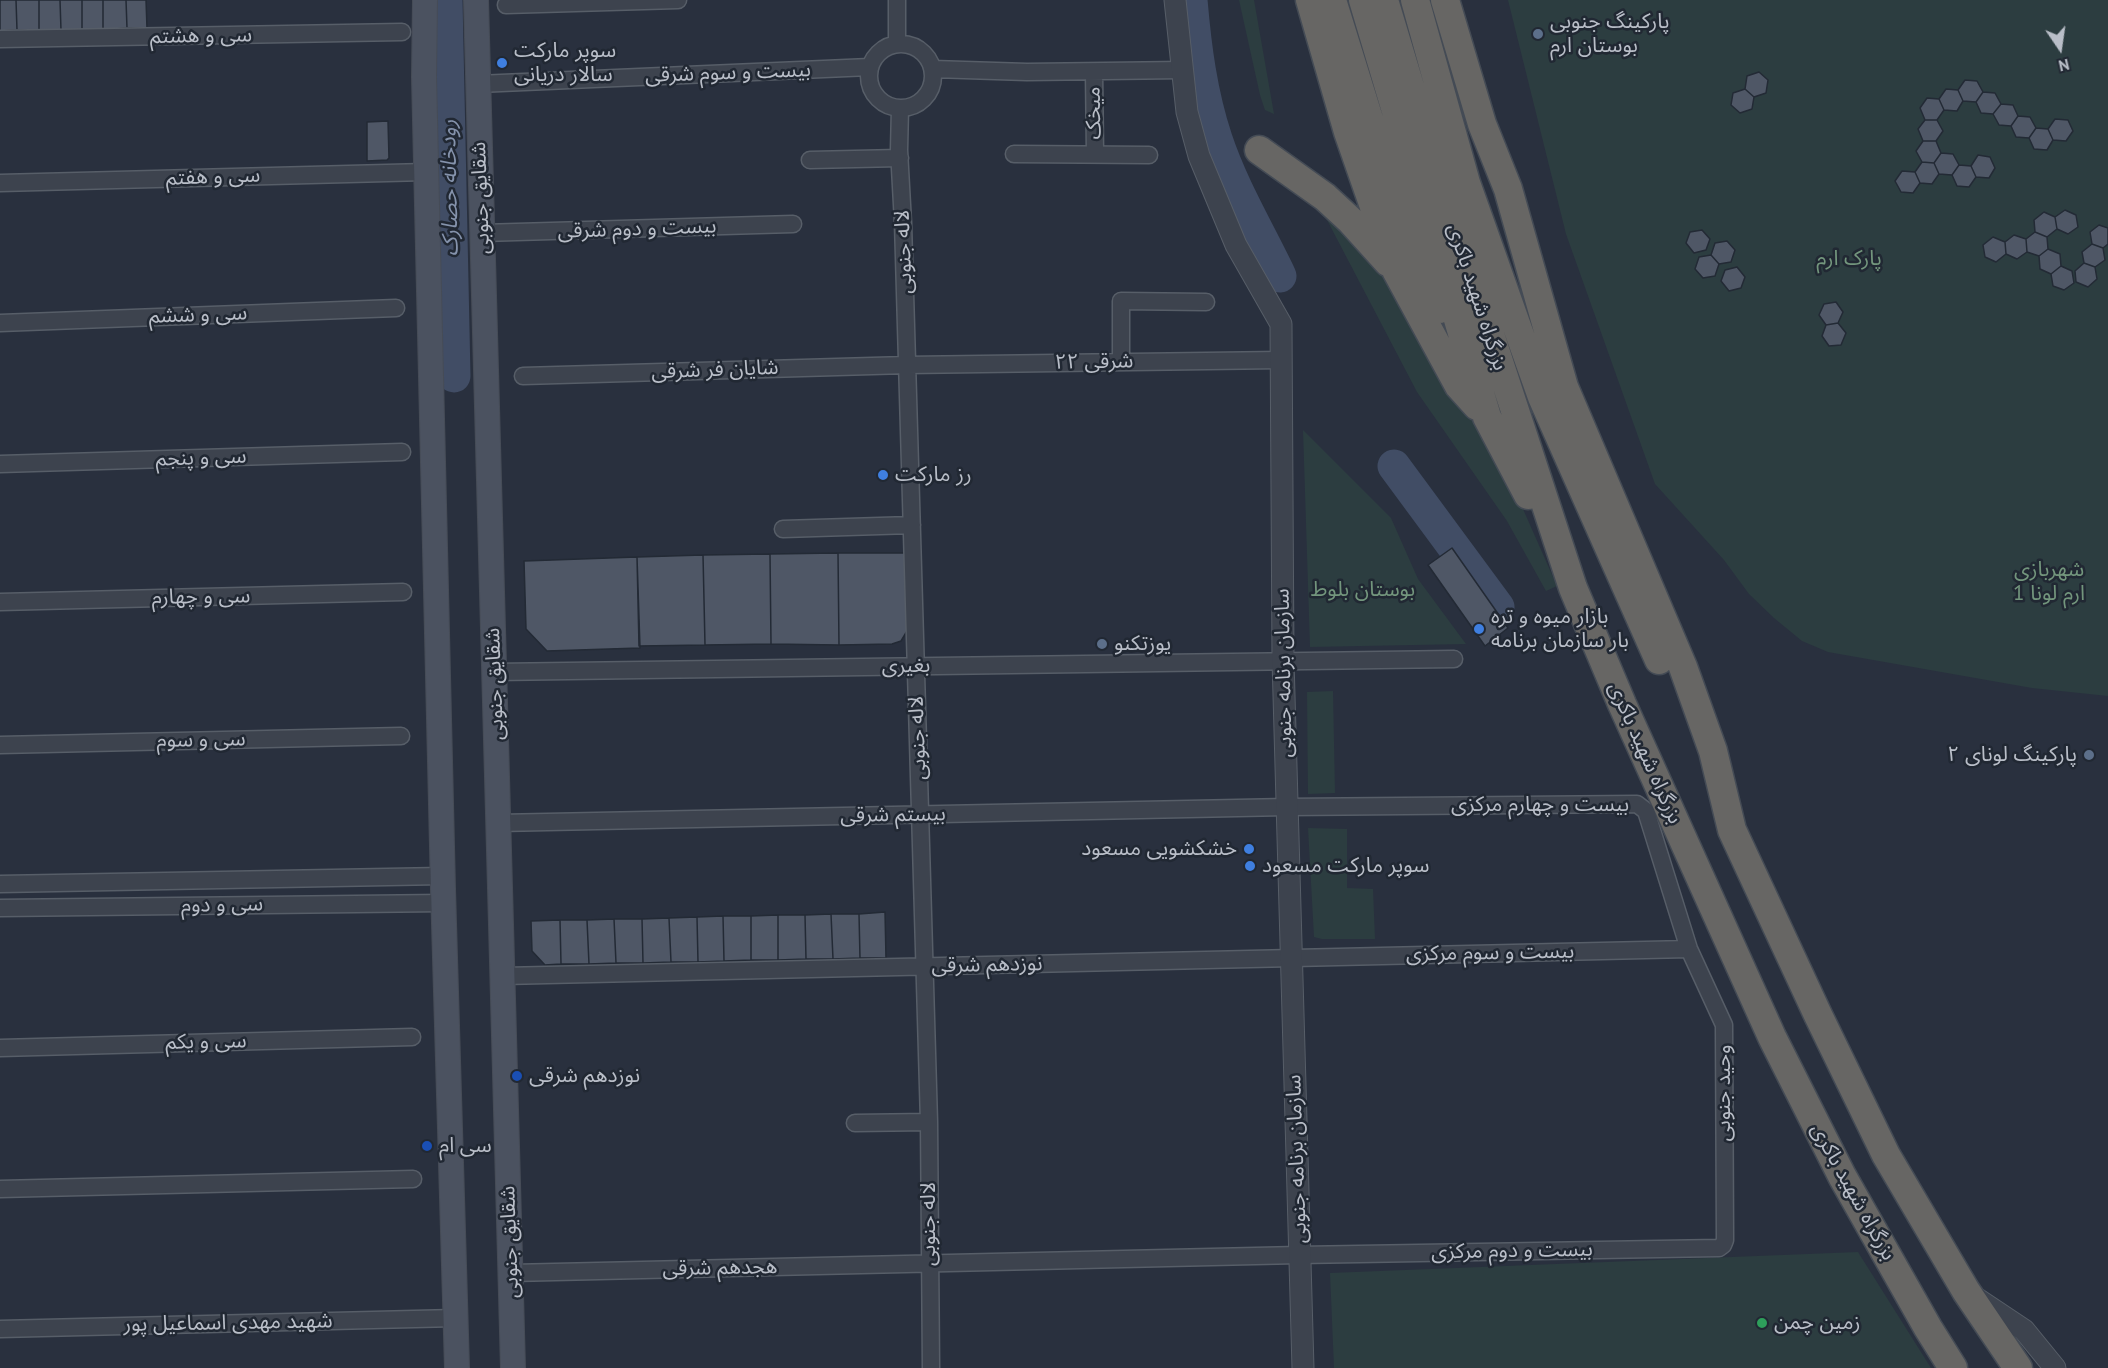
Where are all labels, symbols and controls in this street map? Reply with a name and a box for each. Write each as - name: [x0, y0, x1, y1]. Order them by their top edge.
- place label: پارکینگ جنوبی بوستان ارم: [1550, 9, 1670, 59]
- north arrow: [2030, 18, 2090, 78]
- street label: سی و هشتم: [150, 23, 252, 49]
- marker: پارکینگ جنوبی بوستان ارم: [1531, 27, 1545, 41]
- place label: سوپر مارکت سالار دریانی: [514, 38, 616, 88]
- text: N: [2057, 55, 2071, 76]
- marker: سوپر مارکت سالار دریانی: [495, 56, 509, 70]
- street label: بیست و سوم شرقی: [645, 58, 811, 88]
- street label: میخک: [1081, 86, 1107, 140]
- water label: رودخانه حصارک: [436, 119, 464, 257]
- street label: شقایق جنوبی: [466, 141, 496, 255]
- street label: سی و هفتم: [165, 163, 261, 191]
- street label: لاله جنوبی: [890, 210, 918, 294]
- street label: بیست و دوم شرقی: [557, 214, 717, 244]
- street label: بزرگراه شهید باکری: [1441, 220, 1513, 374]
- park label: پارک ارم: [1816, 246, 1882, 272]
- street label: سی و ششم: [148, 301, 248, 329]
- street label: ۲۲ شرقی: [1054, 349, 1134, 375]
- street label: شایان فر شرقی: [651, 355, 779, 385]
- street label: سی و پنجم: [155, 444, 247, 472]
- place label: رز مارکت: [895, 462, 972, 488]
- marker: رز مارکت: [876, 468, 890, 482]
- park label: شهربازی ارم لونا 1: [2013, 557, 2085, 607]
- park label: بوستان بلوط: [1311, 577, 1415, 603]
- street label: سی و چهارم: [151, 584, 251, 610]
- street label: سازمان برنامه جنوبی: [1270, 588, 1298, 758]
- place label: بازار میوه و تره بار سازمان برنامه: [1491, 604, 1629, 654]
- marker: بازار میوه و تره بار سازمان برنامه: [1472, 622, 1486, 636]
- street label: شقایق جنوبی: [480, 627, 510, 741]
- place label: یوزتکنو: [1114, 631, 1171, 657]
- marker: یوزتکنو: [1095, 637, 1109, 651]
- street label: بغیری: [881, 653, 931, 679]
- street label: بزرگراه شهید باکری: [1602, 678, 1688, 828]
- street label: لاله جنوبی: [904, 696, 932, 780]
- street label: سی و سوم: [156, 727, 246, 753]
- place label: پارکینگ لونای ۲: [1947, 742, 2077, 768]
- marker: پارکینگ لونای ۲: [2082, 748, 2096, 762]
- street label: بیست و چهارم مرکزی: [1451, 792, 1629, 818]
- street label: بیستم شرقی: [840, 801, 946, 829]
- place label: خشکشویی مسعود: [1081, 836, 1237, 862]
- marker: خشکشویی مسعود: [1242, 842, 1256, 856]
- place label: سوپر مارکت مسعود: [1262, 853, 1430, 879]
- marker: سوپر مارکت مسعود: [1243, 859, 1257, 873]
- street label: سی و دوم: [181, 892, 263, 918]
- street label: بیست و سوم مرکزی: [1406, 939, 1574, 967]
- street label: نوزدهم شرقی: [931, 951, 1043, 979]
- street label: سی و یکم: [165, 1029, 247, 1055]
- street label: وحید جنوبی: [1711, 1045, 1737, 1141]
- place label: نوزدهم شرقی: [529, 1063, 640, 1089]
- marker: نوزدهم شرقی: [510, 1069, 524, 1083]
- street label: سازمان برنامه جنوبی: [1281, 1074, 1313, 1244]
- street label: بزرگراه شهید باکری: [1805, 1119, 1901, 1265]
- place label: سی ام: [439, 1133, 492, 1159]
- marker: سی ام: [420, 1139, 434, 1153]
- street label: لاله جنوبی: [916, 1182, 942, 1266]
- street label: شقایق جنوبی: [495, 1185, 525, 1299]
- street label: بیست و دوم مرکزی: [1431, 1237, 1593, 1265]
- street label: هجدهم شرقی: [662, 1254, 778, 1282]
- street label: شهید مهدی اسماعیل پور: [123, 1309, 333, 1337]
- place label: زمین چمن: [1774, 1310, 1860, 1336]
- marker: زمین چمن: [1755, 1316, 1769, 1330]

